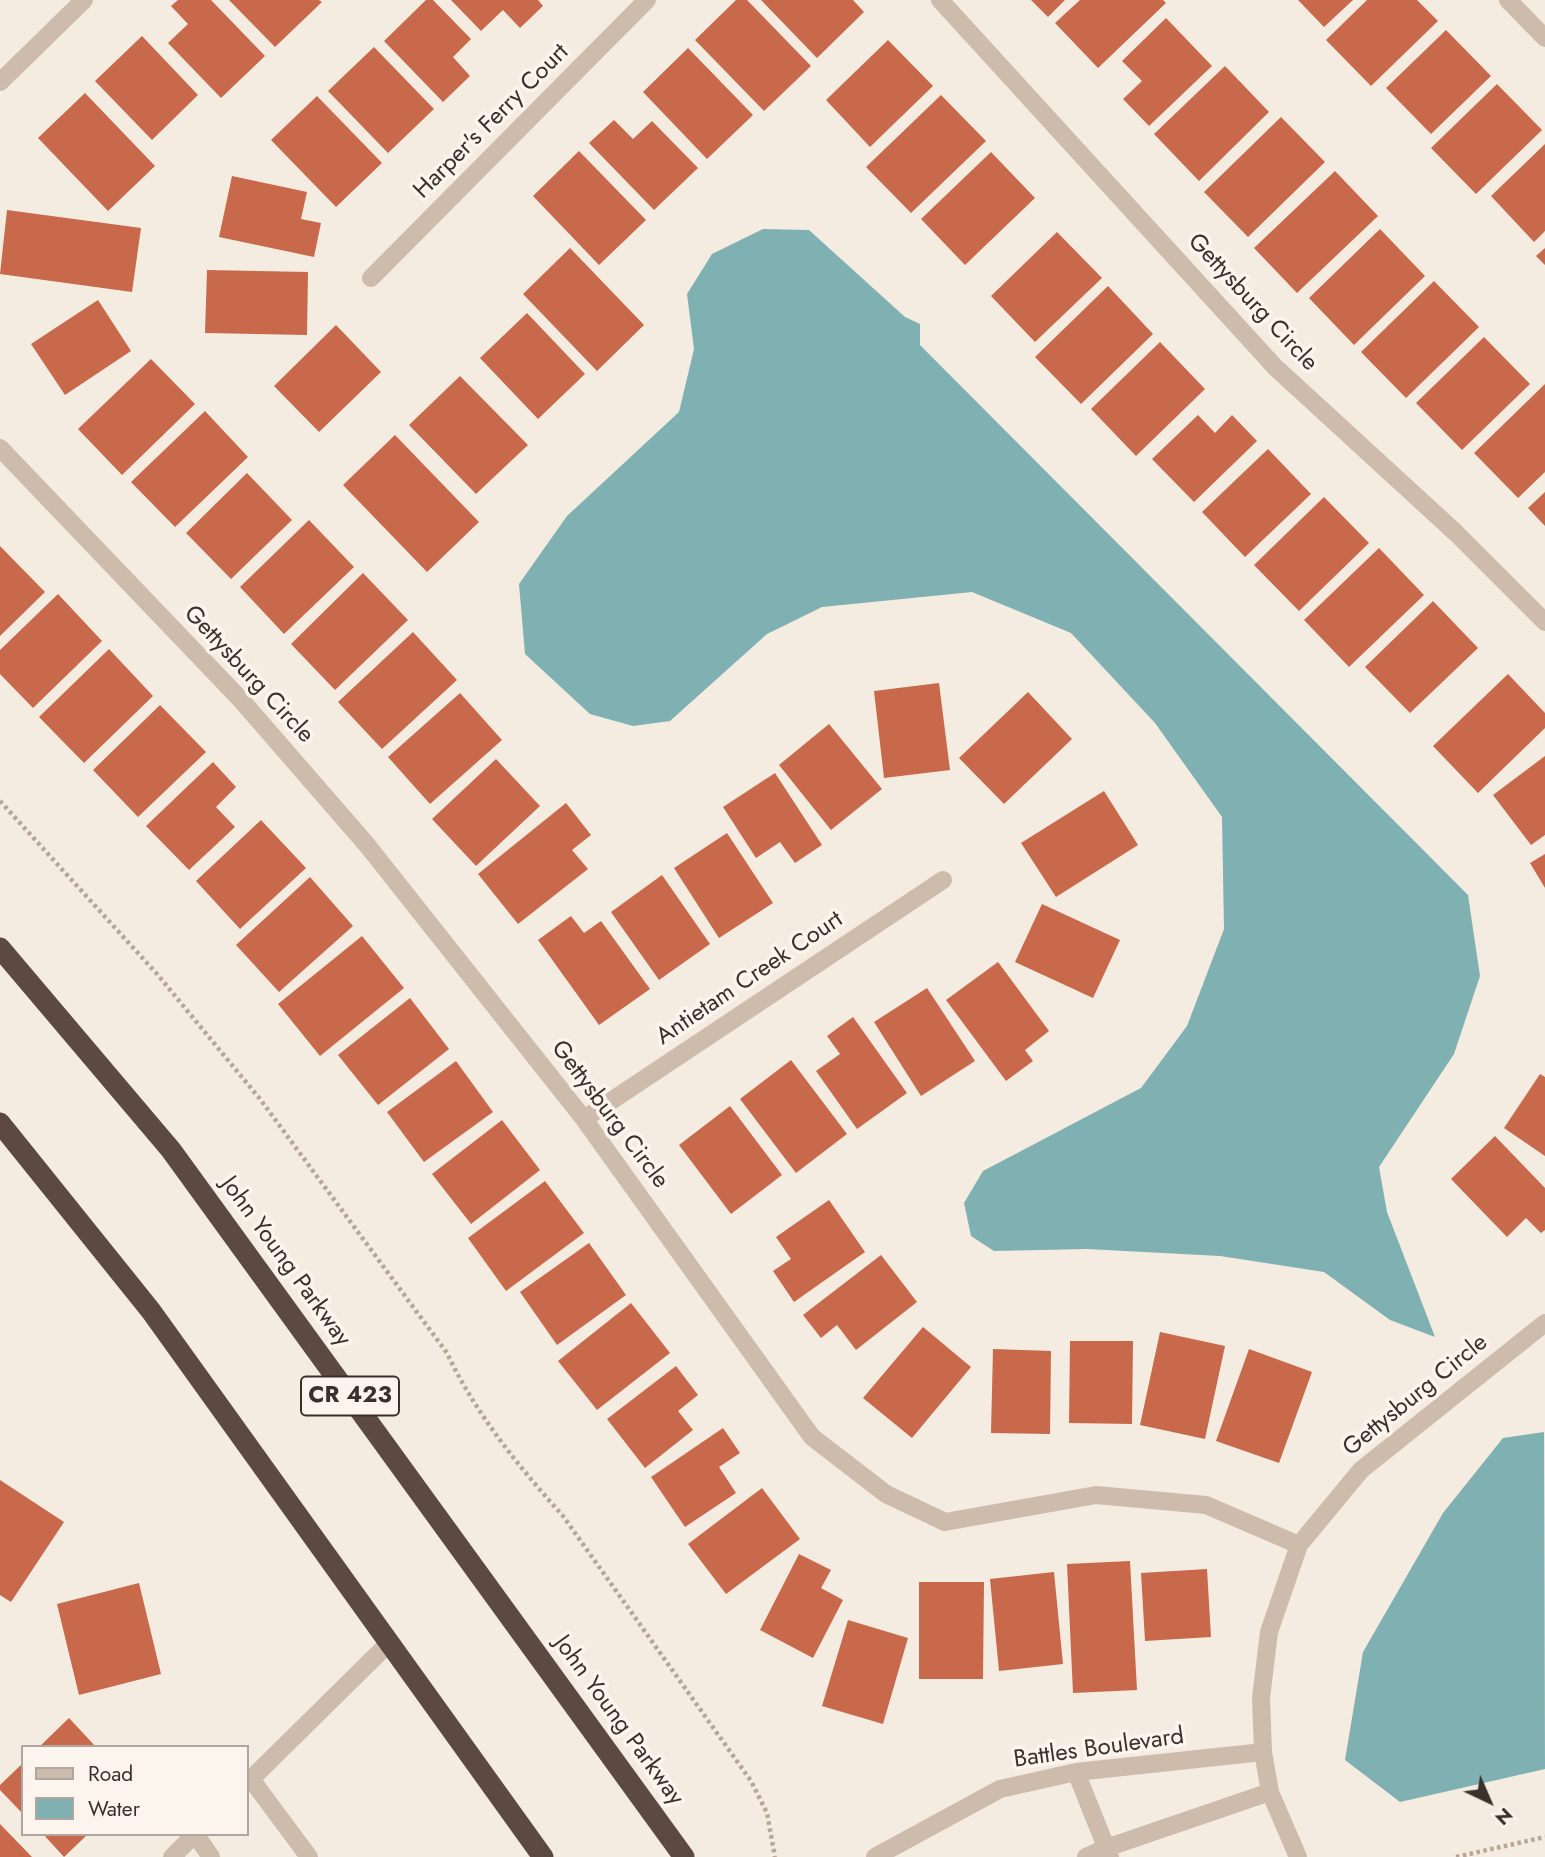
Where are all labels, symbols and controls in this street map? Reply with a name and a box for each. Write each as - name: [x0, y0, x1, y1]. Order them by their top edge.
- street label: Harper's Ferry Court: [409, 39, 575, 205]
- street label: Gettysburg Circle: [1181, 228, 1323, 378]
- street label: Gettysburg Circle: [177, 600, 319, 750]
- street label: Antietam Creek Court: [651, 906, 849, 1052]
- street label: Gettysburg Circle: [544, 1035, 674, 1195]
- street label: John Young Parkway: [214, 1171, 356, 1353]
- street label: Gettysburg Circle: [1338, 1329, 1494, 1463]
- road number: CR 423: [301, 1376, 399, 1415]
- street label: John Young Parkway: [547, 1630, 689, 1812]
- street label: Battles Boulevard: [1012, 1723, 1186, 1775]
- legend: [21, 1745, 248, 1836]
- text: Road: [88, 1759, 133, 1789]
- north arrow: [1454, 1766, 1524, 1836]
- text: Water: [88, 1794, 140, 1824]
- text: N: [1489, 1802, 1519, 1831]

